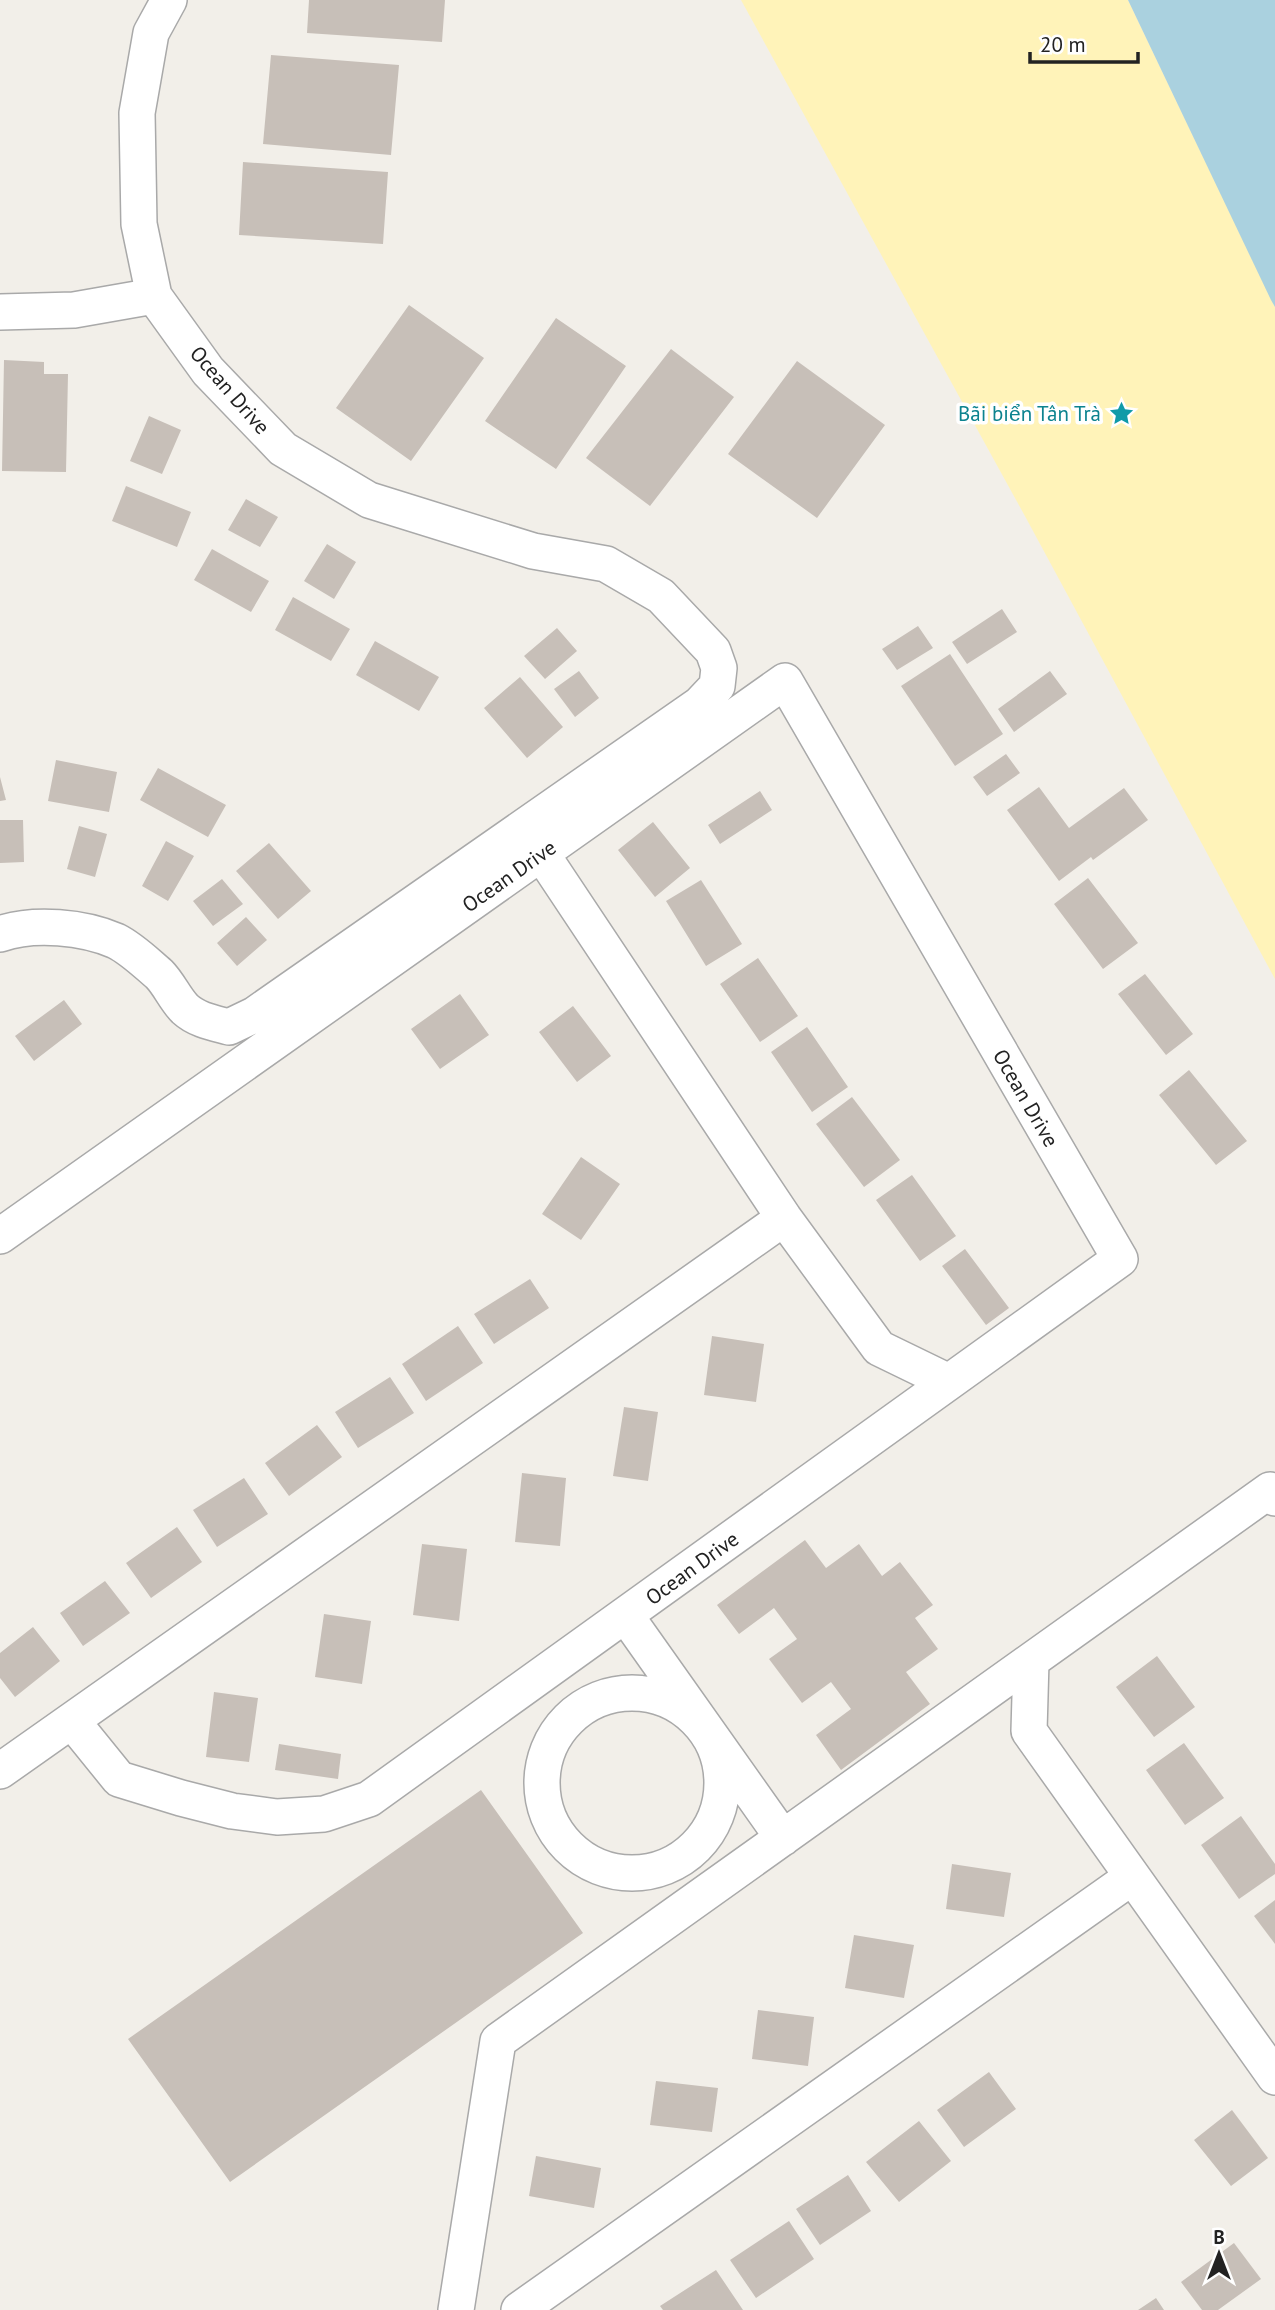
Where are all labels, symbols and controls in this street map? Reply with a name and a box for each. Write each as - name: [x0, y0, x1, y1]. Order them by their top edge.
- scale bar: [1030, 21, 1138, 65]
- text: 20 m: [1040, 31, 1086, 58]
- street label: Ocean Drive: [184, 340, 276, 440]
- place icon: Bãi biển Tân Trà: [1107, 399, 1135, 427]
- place label: Bãi biển Tân Trà: [958, 400, 1101, 427]
- street label: Ocean Drive: [457, 834, 561, 918]
- street label: Ocean Drive: [987, 1044, 1065, 1152]
- street label: Ocean Drive: [640, 1525, 744, 1611]
- north arrow: [1184, 2219, 1254, 2289]
- text: B: [1213, 2225, 1225, 2249]

